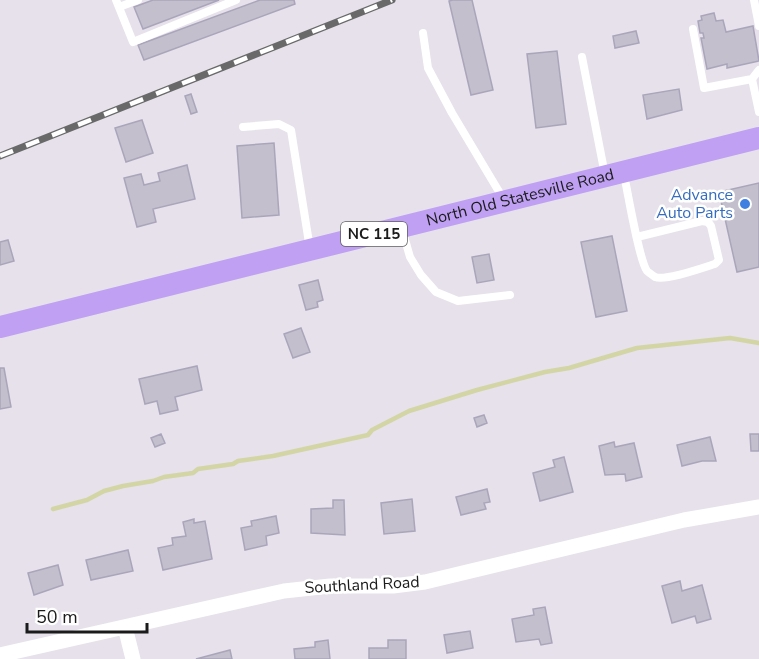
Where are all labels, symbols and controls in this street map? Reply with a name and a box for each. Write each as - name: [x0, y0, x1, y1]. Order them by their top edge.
- street label: North Old Statesville Road: [424, 164, 616, 231]
- place label: Advance Auto Parts: [656, 184, 733, 224]
- marker: Advance Auto Parts: [738, 197, 752, 211]
- road number: NC 115: [341, 222, 407, 246]
- street label: Southland Road: [304, 571, 420, 599]
- scale bar: [27, 596, 147, 634]
- text: 50 m: [36, 605, 78, 629]

